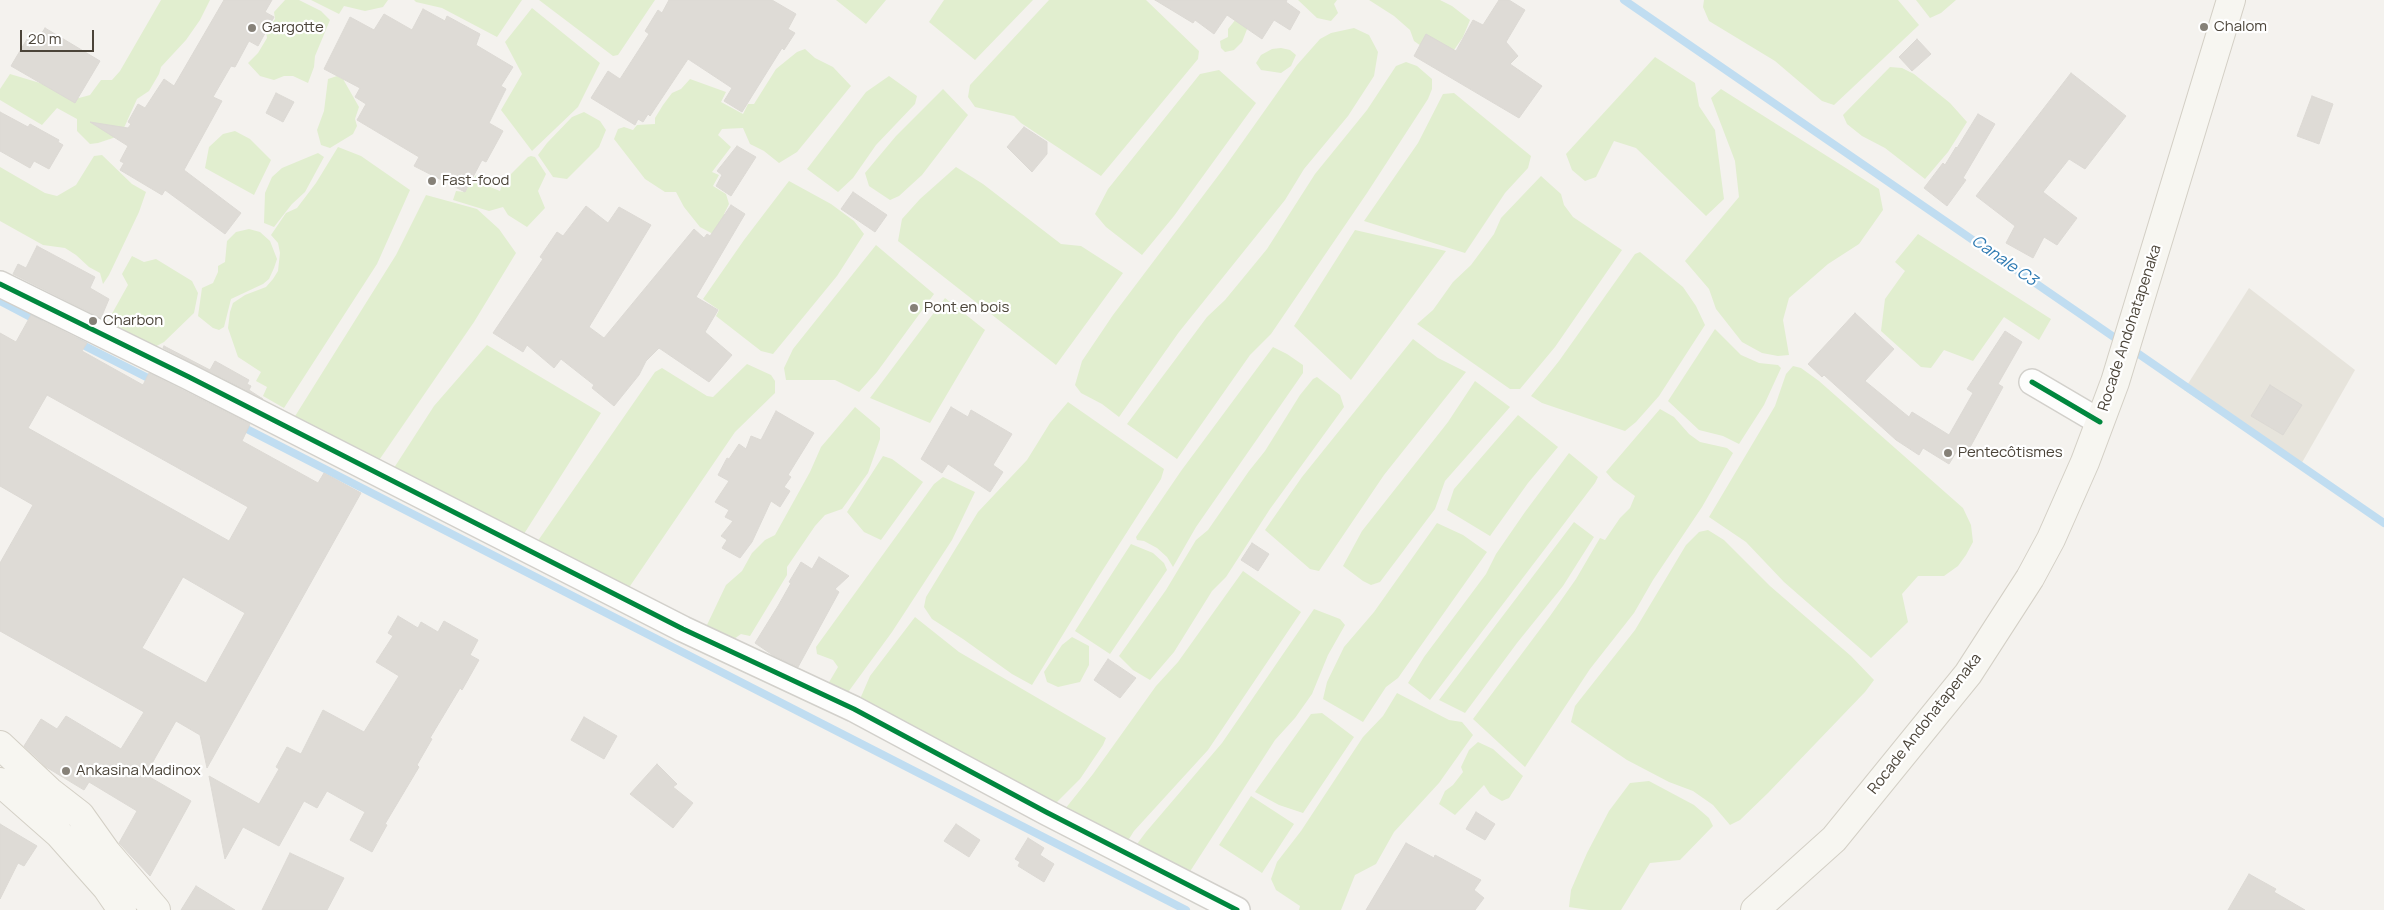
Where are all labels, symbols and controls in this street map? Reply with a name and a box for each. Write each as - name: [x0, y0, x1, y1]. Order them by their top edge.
- place label: Chalom: [2214, 18, 2267, 36]
- place label: Gargotte: [262, 19, 324, 37]
- scale bar: [22, 20, 96, 52]
- marker: Chalom: [2198, 21, 2210, 33]
- marker: Gargotte: [246, 22, 258, 34]
- text: 20 m: [28, 28, 61, 49]
- place label: Fast-food: [442, 172, 509, 190]
- marker: Fast-food: [426, 175, 438, 187]
- water label: Canale C3: [1968, 232, 2040, 290]
- street label: Rocade Andohatapenaka: [2095, 243, 2165, 413]
- place label: Pont en bois: [924, 299, 1009, 317]
- marker: Pont en bois: [908, 302, 920, 314]
- place label: Charbon: [103, 312, 163, 330]
- marker: Charbon: [87, 315, 99, 327]
- place label: Pentecôtismes: [1958, 444, 2063, 462]
- marker: Pentecôtismes: [1942, 447, 1954, 459]
- street label: Rocade Andohatapenaka: [1864, 650, 1986, 798]
- place label: Ankasina Madinox: [76, 762, 201, 780]
- marker: Ankasina Madinox: [60, 765, 72, 777]

